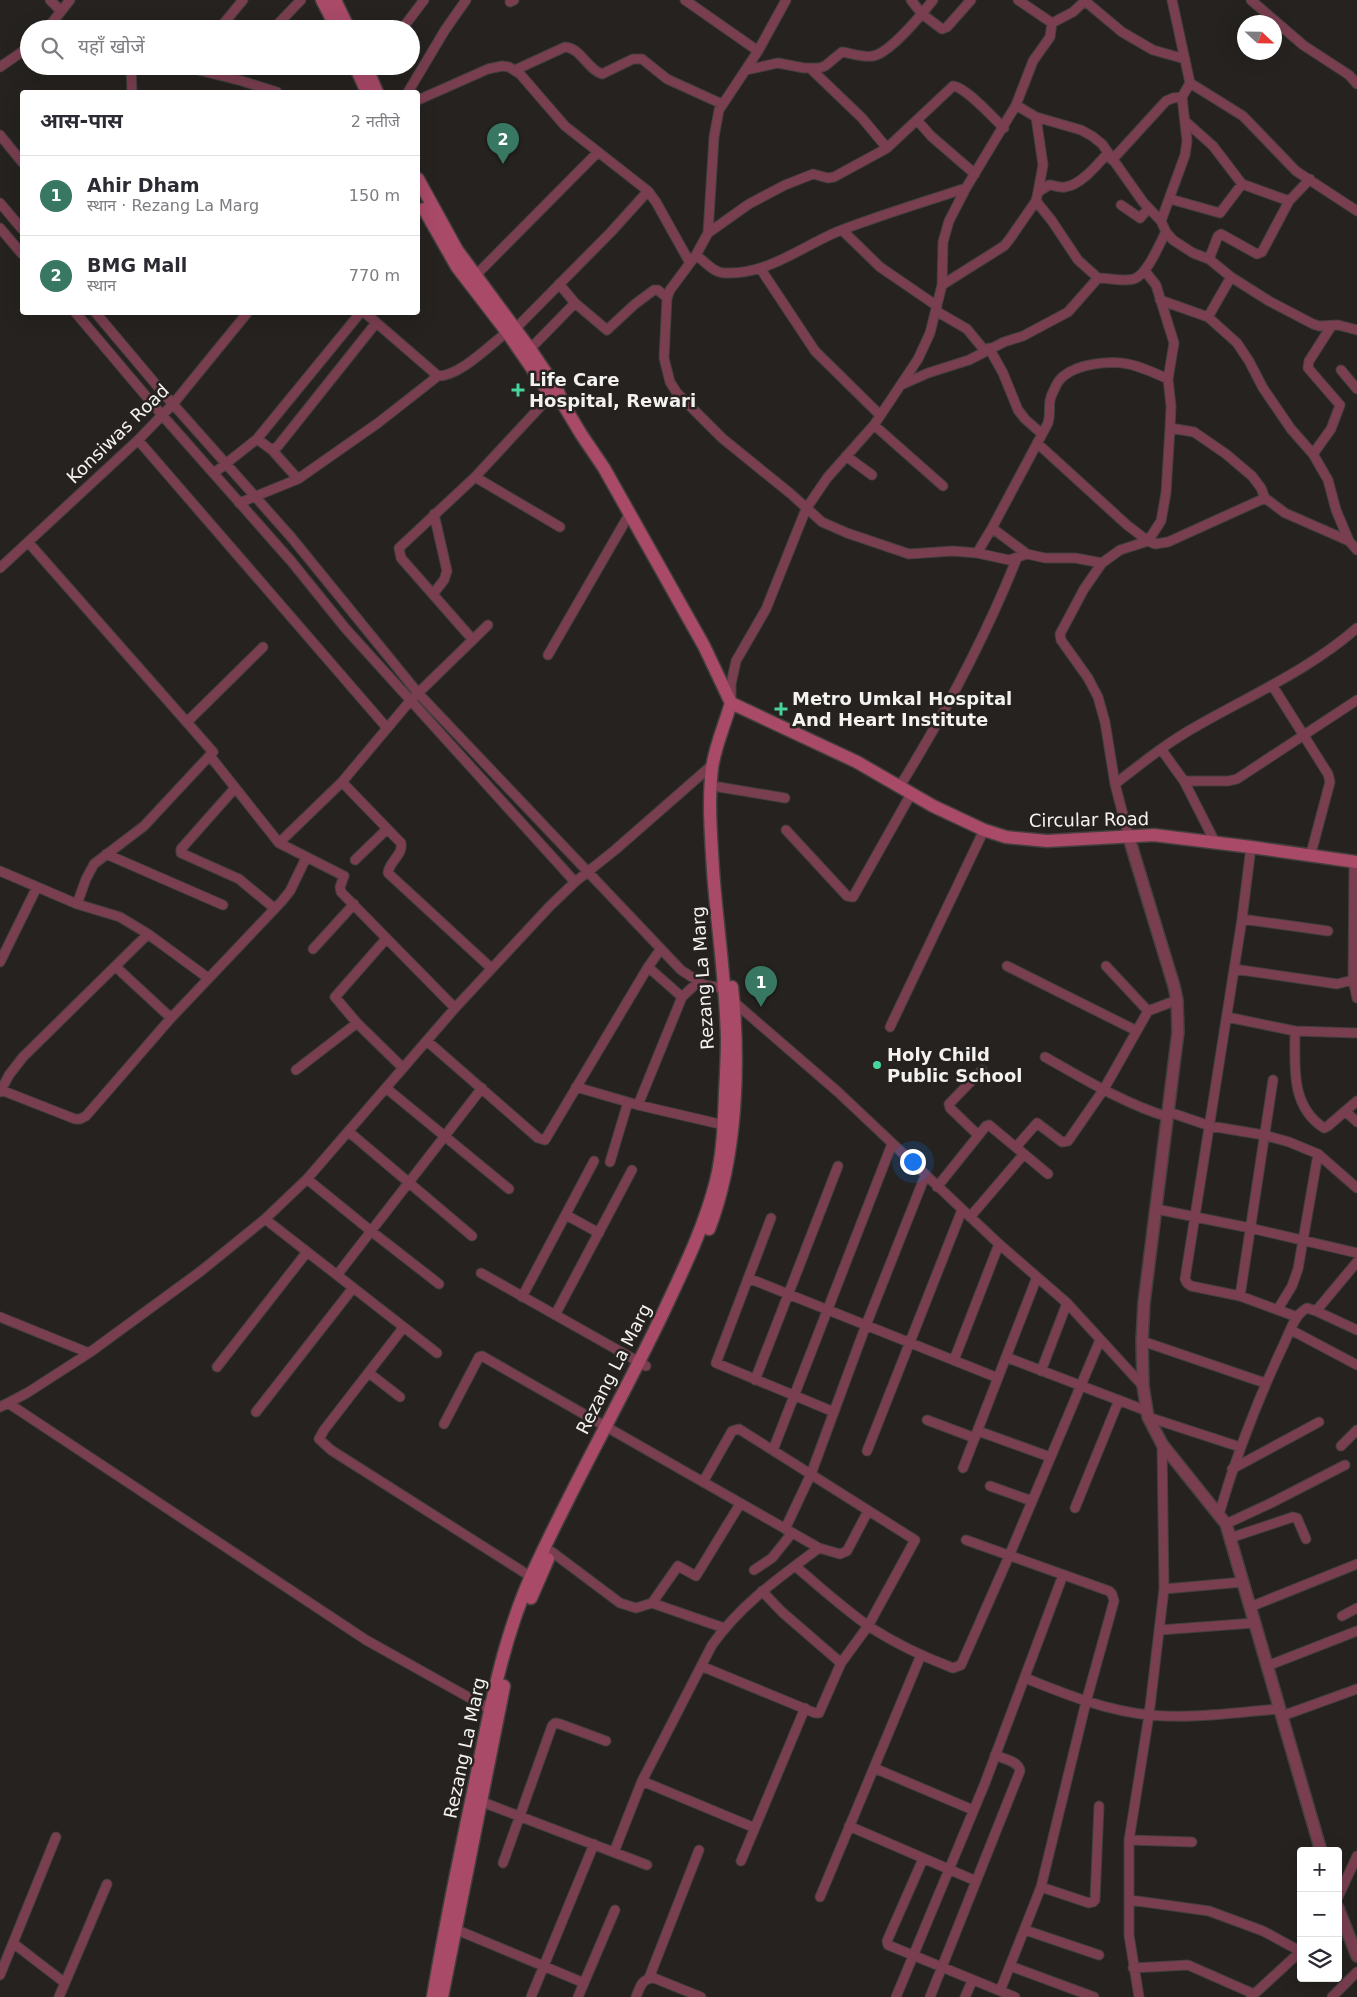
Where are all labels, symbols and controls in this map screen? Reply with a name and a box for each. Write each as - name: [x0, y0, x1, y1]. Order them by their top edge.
- north arrow: [1237, 15, 1282, 60]
- search box: [20, 20, 420, 75]
- icon: search: [38, 34, 66, 62]
- text: यहाँ खोजें: [78, 35, 145, 57]
- text: आस-पास: [40, 109, 123, 133]
- text: 2 नतीजे: [351, 112, 400, 131]
- pin: 2: [487, 123, 519, 164]
- text: Ahir Dham: [87, 174, 200, 196]
- text: 1: [50, 186, 62, 205]
- text: 150 m: [349, 186, 400, 205]
- text: स्थान · Rezang La Marg: [87, 196, 259, 215]
- text: BMG Mall: [87, 254, 187, 276]
- text: 2: [50, 266, 62, 285]
- text: 770 m: [349, 266, 400, 285]
- text: स्थान: [87, 276, 116, 295]
- place label: Life Care Hospital, Rewari: [529, 369, 696, 411]
- street label: Konsiwas Road: [62, 380, 173, 488]
- marker: Life Care Hospital, Rewari: [511, 383, 525, 397]
- place label: Metro Umkal Hospital And Heart Institute: [792, 688, 1012, 730]
- marker: Metro Umkal Hospital And Heart Institute: [774, 702, 788, 716]
- street label: Circular Road: [1029, 808, 1149, 831]
- street label: Rezang La Marg: [687, 906, 718, 1050]
- pin: 1: [745, 966, 777, 1007]
- place label: Holy Child Public School: [887, 1044, 1023, 1086]
- marker: Holy Child Public School: [871, 1059, 883, 1071]
- your location: [900, 1149, 926, 1175]
- street label: Rezang La Marg: [572, 1300, 656, 1438]
- street label: Rezang La Marg: [439, 1675, 490, 1820]
- map controls: [1297, 1847, 1342, 1982]
- button: +: [1297, 1847, 1342, 1892]
- button: −: [1297, 1892, 1342, 1937]
- button: layers: [1297, 1937, 1342, 1982]

